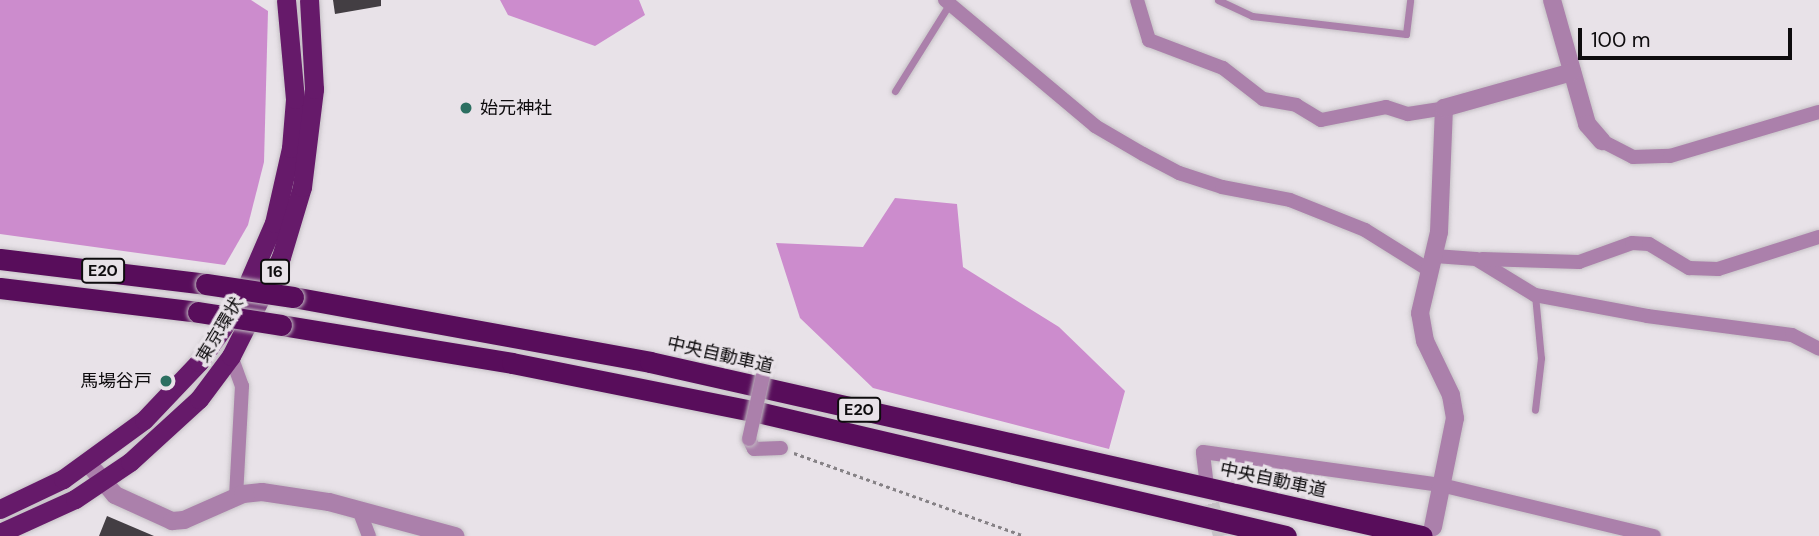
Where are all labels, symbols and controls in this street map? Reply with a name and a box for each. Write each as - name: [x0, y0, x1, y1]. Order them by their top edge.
- scale bar: [1581, 14, 1794, 58]
- text: 100 m: [1591, 26, 1651, 54]
- place label: 始元神社: [480, 97, 552, 119]
- marker: 始元神社: [458, 100, 474, 116]
- road number: E20: [80, 258, 126, 284]
- road number: 16: [259, 260, 291, 284]
- street label: 東京環状: [192, 294, 248, 366]
- street label: 中央自動車道: [665, 332, 775, 378]
- place label: 馬場谷戸: [80, 370, 152, 392]
- marker: 馬場谷戸: [158, 373, 174, 389]
- road number: E20: [836, 398, 882, 422]
- street label: 中央自動車道: [1218, 458, 1328, 502]

